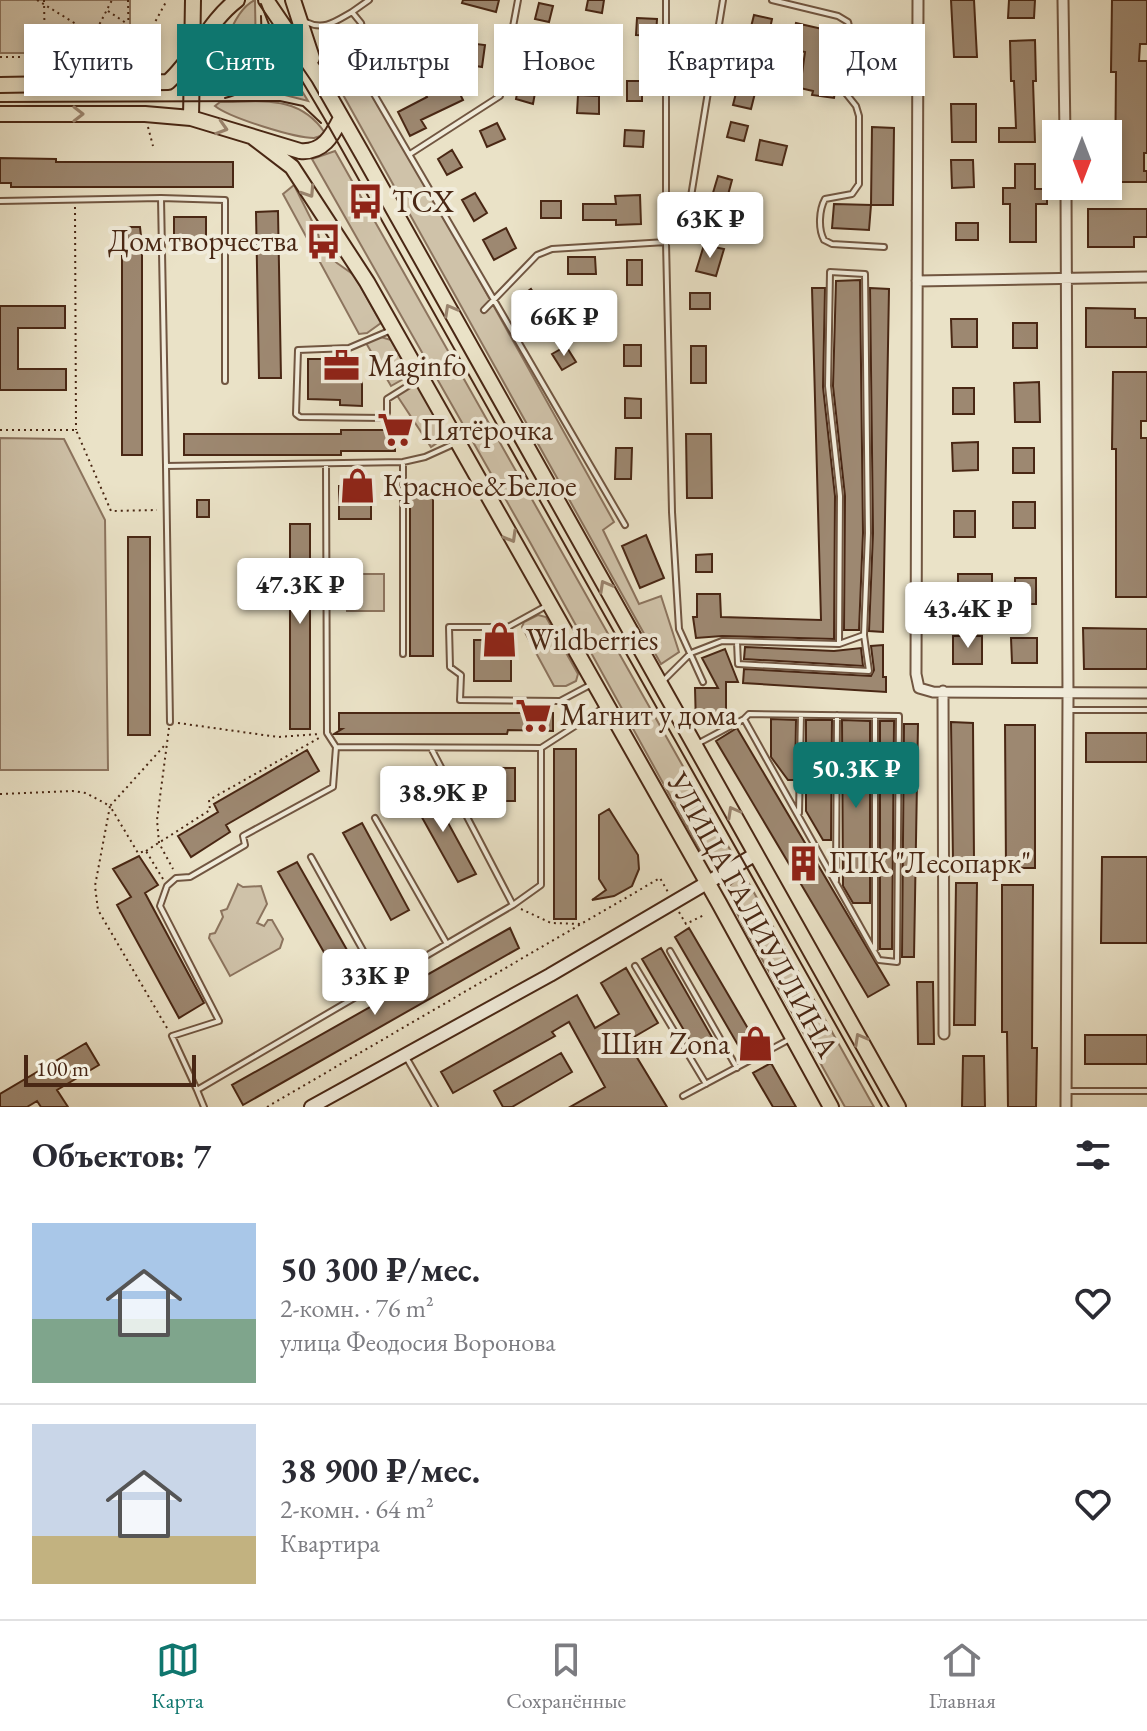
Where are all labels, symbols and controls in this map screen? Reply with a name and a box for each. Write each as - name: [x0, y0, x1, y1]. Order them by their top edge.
- chip: Купить: [24, 24, 161, 96]
- chip: Снять: [177, 24, 303, 96]
- chip: Фильтры: [319, 24, 478, 96]
- chip: Новое: [494, 24, 623, 96]
- chip: Квартира: [639, 24, 803, 96]
- chip: Дом: [819, 24, 925, 96]
- one-way arrow: [72, 105, 85, 123]
- one-way arrow: [215, 119, 229, 135]
- north arrow: [1042, 120, 1122, 200]
- map controls: [1042, 120, 1122, 200]
- place label: ТСХ: [392, 182, 454, 221]
- one-way arrow: [300, 183, 315, 197]
- bus stop icon: ТСХ: [347, 183, 385, 221]
- pin: 63K ₽: [654, 192, 766, 260]
- text: 63K ₽: [675, 201, 745, 235]
- place label: Дом творчества: [108, 221, 298, 260]
- bus stop icon: Дом творчества: [305, 222, 343, 260]
- pin: 66K ₽: [508, 290, 620, 358]
- text: 66K ₽: [529, 299, 599, 333]
- one-way arrow: [444, 305, 460, 319]
- place label: Maginfo: [368, 346, 466, 385]
- office icon: Maginfo: [323, 347, 361, 385]
- place label: Пятёрочка: [421, 410, 553, 449]
- supermarket icon: Пятёрочка: [376, 411, 414, 449]
- place label: Красное&Белое: [383, 466, 577, 505]
- shop icon: Красное&Белое: [338, 467, 376, 505]
- one-way arrow: [501, 528, 517, 543]
- pin: 47.3K ₽: [226, 558, 374, 626]
- text: 47.3K ₽: [255, 567, 345, 601]
- one-way arrow: [599, 580, 615, 595]
- pin: 43.4K ₽: [894, 582, 1042, 650]
- text: 43.4K ₽: [923, 591, 1013, 625]
- place label: Wildberries: [526, 620, 659, 659]
- shop icon: Wildberries: [481, 621, 519, 659]
- place label: Магнит у дома: [560, 695, 737, 734]
- supermarket icon: Магнит у дома: [515, 696, 553, 734]
- pin: 50.3K ₽: [782, 742, 930, 810]
- text: 50.3K ₽: [811, 751, 901, 785]
- street label: УЛИЦА ГАЛИУЛЛИНА: [658, 764, 848, 1065]
- pin: 38.9K ₽: [369, 766, 517, 834]
- text: 38.9K ₽: [398, 775, 488, 809]
- one-way arrow: [727, 807, 743, 821]
- place label: ГПК "Лесопарк": [829, 843, 1031, 882]
- building icon: ГПК "Лесопарк": [784, 844, 822, 882]
- pin: 33K ₽: [319, 949, 431, 1017]
- text: 33K ₽: [340, 958, 410, 992]
- place label: Шин Zona: [601, 1024, 730, 1063]
- shop icon: Шин Zona: [737, 1025, 775, 1063]
- one-way arrow: [854, 1033, 870, 1048]
- scale bar: [24, 1051, 196, 1087]
- text: 100 m: [36, 1054, 89, 1083]
- text: Объектов: 7: [32, 1133, 211, 1177]
- icon: filters: [1071, 1133, 1115, 1177]
- text: 50 300 ₽/мес.: [280, 1247, 480, 1291]
- icon: home: [96, 1255, 192, 1351]
- icon: heart: [1071, 1281, 1115, 1325]
- text: 2-комн. · 76 m²: [280, 1291, 434, 1325]
- text: улица Феодосия Воронова: [280, 1325, 556, 1359]
- text: 38 900 ₽/мес.: [280, 1448, 480, 1492]
- icon: home: [96, 1456, 192, 1552]
- icon: heart: [1071, 1482, 1115, 1526]
- text: 2-комн. · 64 m²: [280, 1492, 434, 1526]
- text: Квартира: [280, 1526, 380, 1560]
- tab: Карта: [151, 1638, 204, 1715]
- tab: Сохранённые: [506, 1638, 626, 1715]
- tab: Главная: [929, 1638, 996, 1715]

